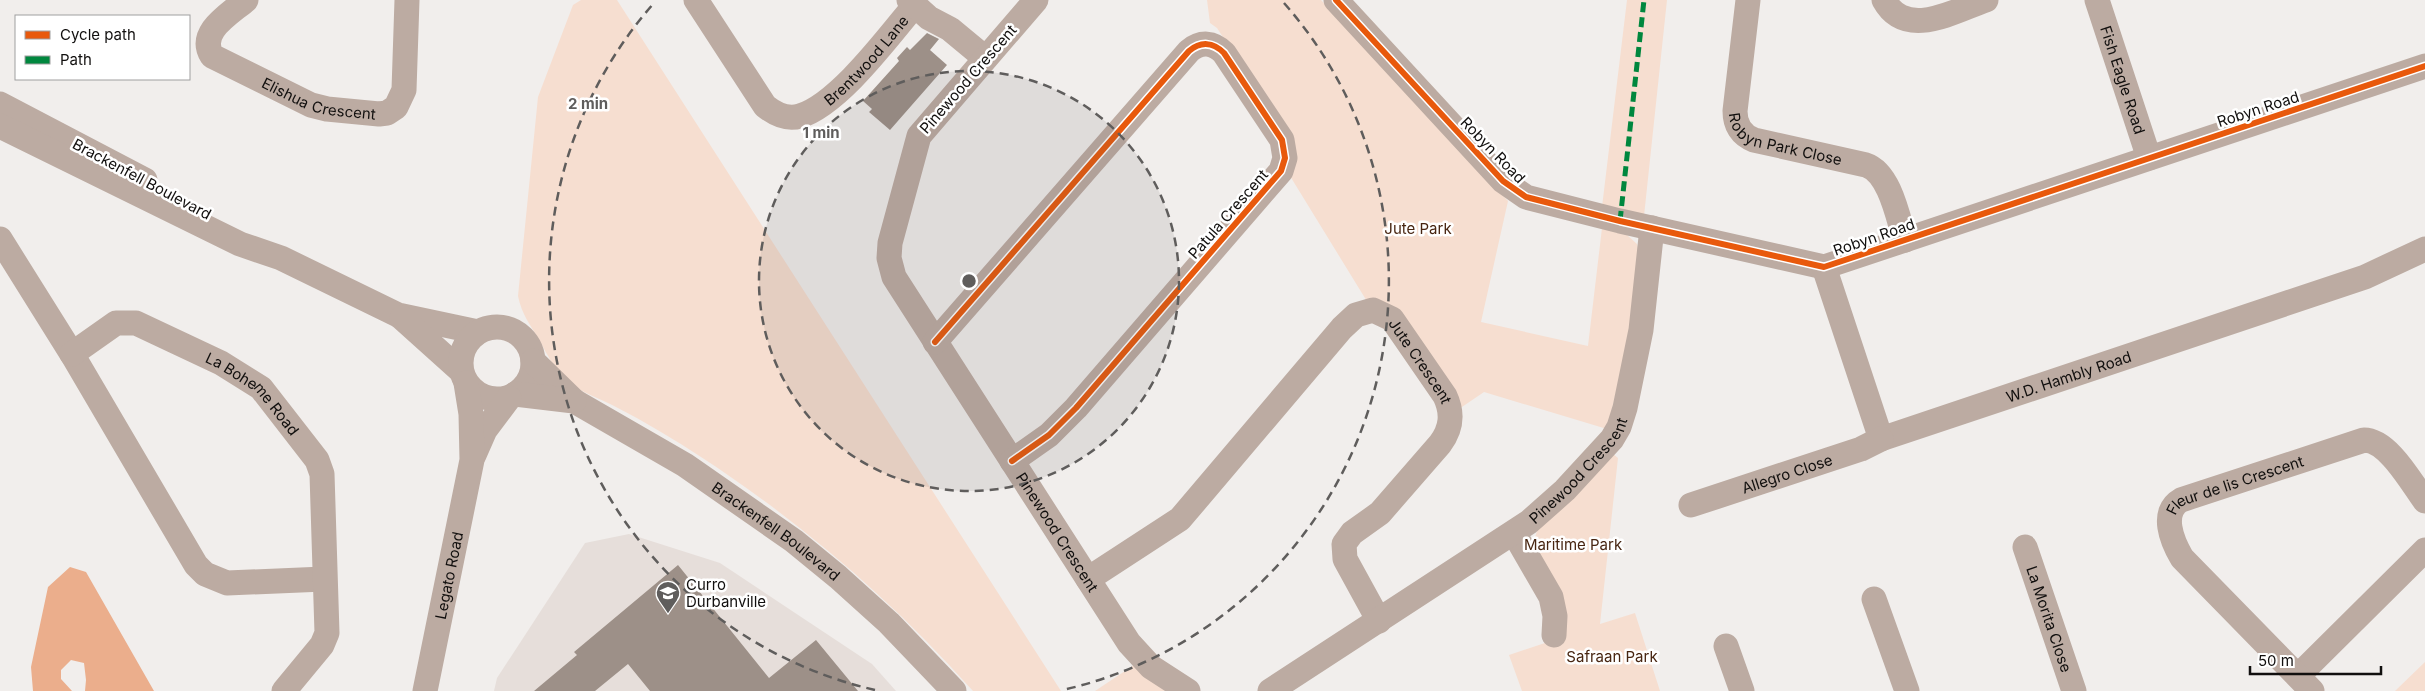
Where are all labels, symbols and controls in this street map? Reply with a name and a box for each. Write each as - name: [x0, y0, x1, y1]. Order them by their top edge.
- street label: Brentwood Lane: [820, 11, 912, 109]
- legend: [15, 15, 190, 80]
- street label: Pinewood Crescent: [916, 21, 1021, 137]
- street label: Fish Eagle Road: [2097, 23, 2150, 136]
- text: Cycle path: [60, 25, 136, 44]
- text: Path: [60, 50, 92, 69]
- street label: Elishua Crescent: [259, 73, 377, 123]
- street label: Robyn Road: [2215, 87, 2301, 131]
- text: 2 min: [568, 94, 608, 113]
- street label: Robyn Park Close: [1725, 111, 1844, 169]
- street label: Robyn Road: [1457, 113, 1529, 187]
- text: 1 min: [802, 123, 840, 142]
- street label: Brackenfell Boulevard: [69, 134, 215, 224]
- street label: Patula Crescent: [1184, 165, 1272, 263]
- street label: Robyn Road: [1831, 214, 1917, 260]
- park label: Jute Park: [1384, 219, 1452, 238]
- centre of rings: [960, 272, 978, 290]
- street label: Jute Crescent: [1385, 315, 1457, 406]
- street label: W.D. Hambly Road: [2003, 346, 2134, 406]
- street label: La Boheme Road: [203, 348, 304, 439]
- street label: Pinewood Crescent: [1525, 415, 1631, 527]
- street label: Allegro Close: [1739, 450, 1835, 497]
- street label: Fleur de lis Crescent: [2161, 451, 2306, 518]
- street label: Pinewood Crescent: [1012, 469, 1103, 595]
- street label: Brackenfell Boulevard: [709, 477, 844, 584]
- street label: Legato Road: [430, 530, 467, 621]
- park label: Maritime Park: [1524, 535, 1623, 554]
- street label: La Morita Close: [2023, 563, 2076, 675]
- place label: Curro Durbanville: [686, 575, 766, 611]
- school or university icon: Curro Durbanville: [655, 580, 681, 614]
- scale bar: [2250, 644, 2381, 676]
- park label: Safraan Park: [1566, 647, 1658, 666]
- text: 50 m: [2258, 651, 2294, 670]

